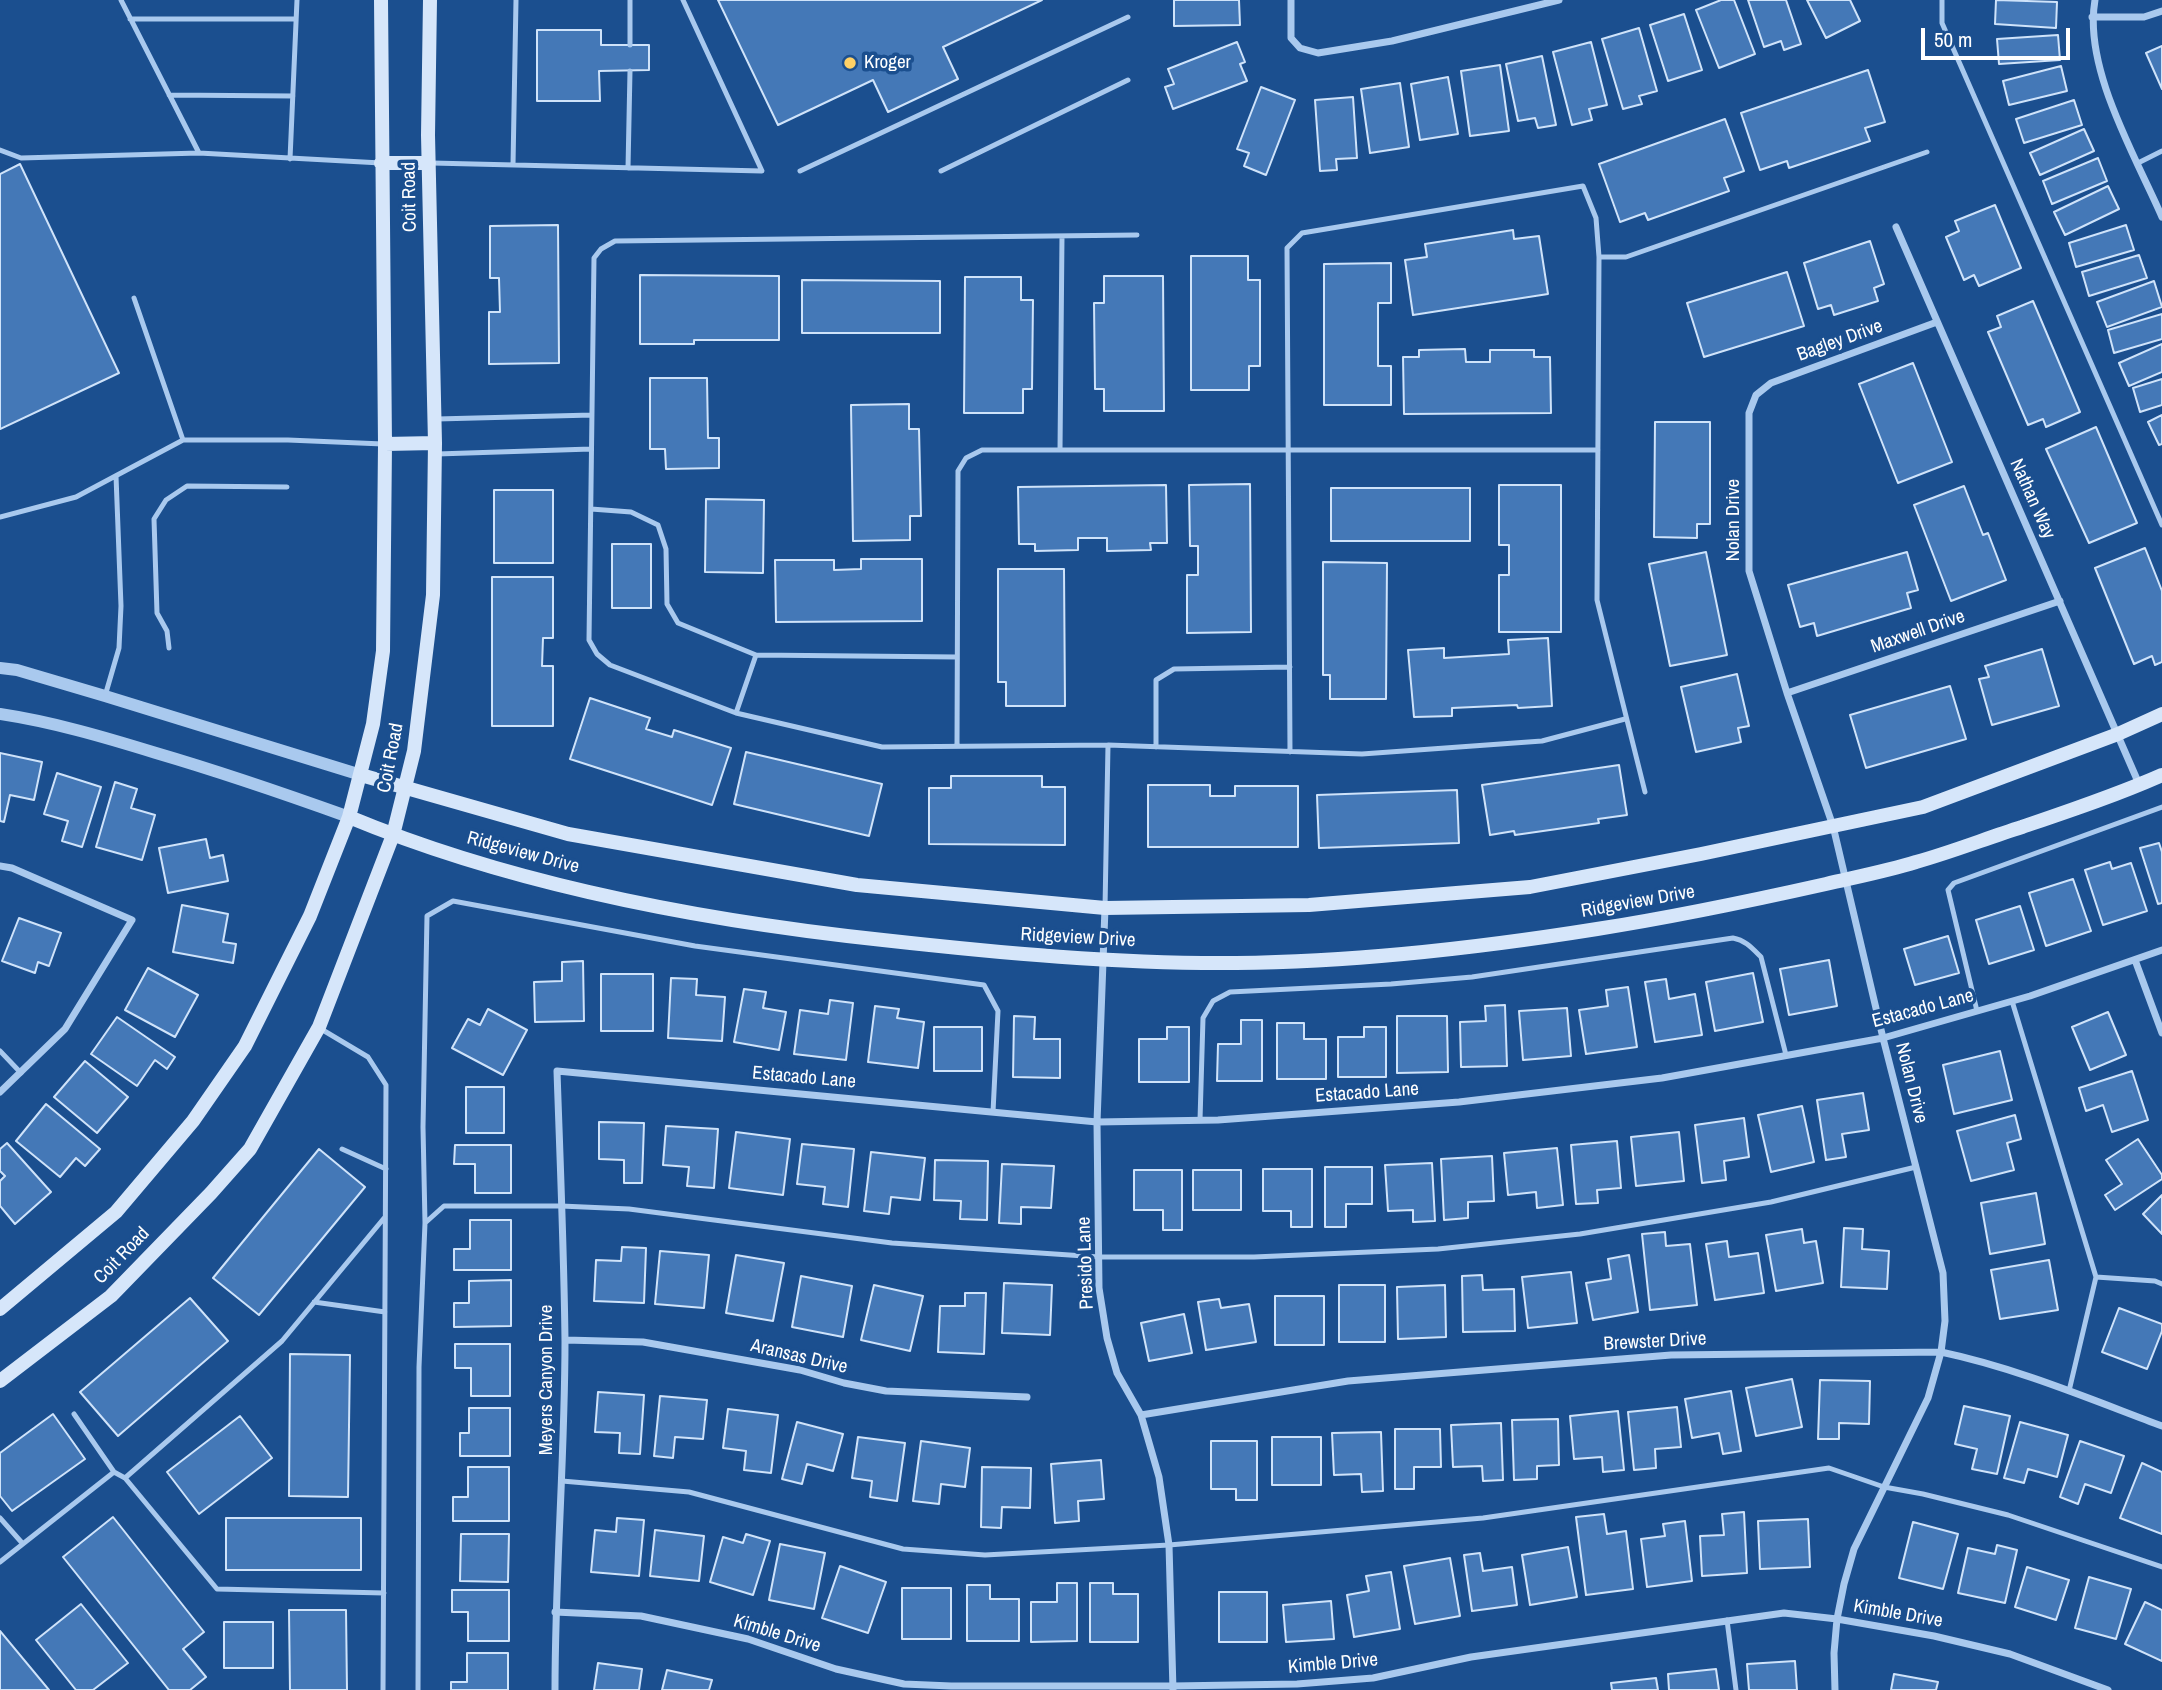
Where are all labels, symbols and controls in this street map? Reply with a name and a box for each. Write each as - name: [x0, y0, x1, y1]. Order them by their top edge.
- scale bar: [1924, 14, 2073, 58]
- text: 50 m: [1934, 25, 1972, 54]
- place label: Kroger: [864, 52, 911, 74]
- marker: Kroger: [842, 55, 858, 71]
- street label: Coit Road: [398, 162, 422, 232]
- street label: Bagley Drive: [1794, 315, 1886, 367]
- street label: Nathan Way: [2004, 455, 2060, 543]
- street label: Nolan Drive: [1723, 479, 1745, 561]
- street label: Maxwell Drive: [1868, 605, 1968, 659]
- street label: Coit Road: [373, 721, 409, 795]
- street label: Ridgeview Drive: [464, 827, 582, 879]
- street label: Ridgeview Drive: [1579, 881, 1697, 923]
- street label: Ridgeview Drive: [1020, 924, 1136, 952]
- street label: Estacado Lane: [1870, 985, 1976, 1033]
- street label: Nolan Drive: [1890, 1040, 1932, 1126]
- street label: Estacado Lane: [751, 1062, 857, 1094]
- street label: Estacado Lane: [1314, 1078, 1420, 1108]
- street label: Presido Lane: [1073, 1216, 1099, 1310]
- street label: Coit Road: [89, 1223, 155, 1289]
- street label: Meyers Canyon Drive: [536, 1305, 558, 1455]
- street label: Brewster Drive: [1603, 1328, 1707, 1356]
- street label: Aransas Drive: [748, 1335, 850, 1379]
- street label: Kimble Drive: [1852, 1595, 1944, 1633]
- street label: Kimble Drive: [731, 1610, 823, 1658]
- street label: Kimble Drive: [1287, 1649, 1379, 1679]

